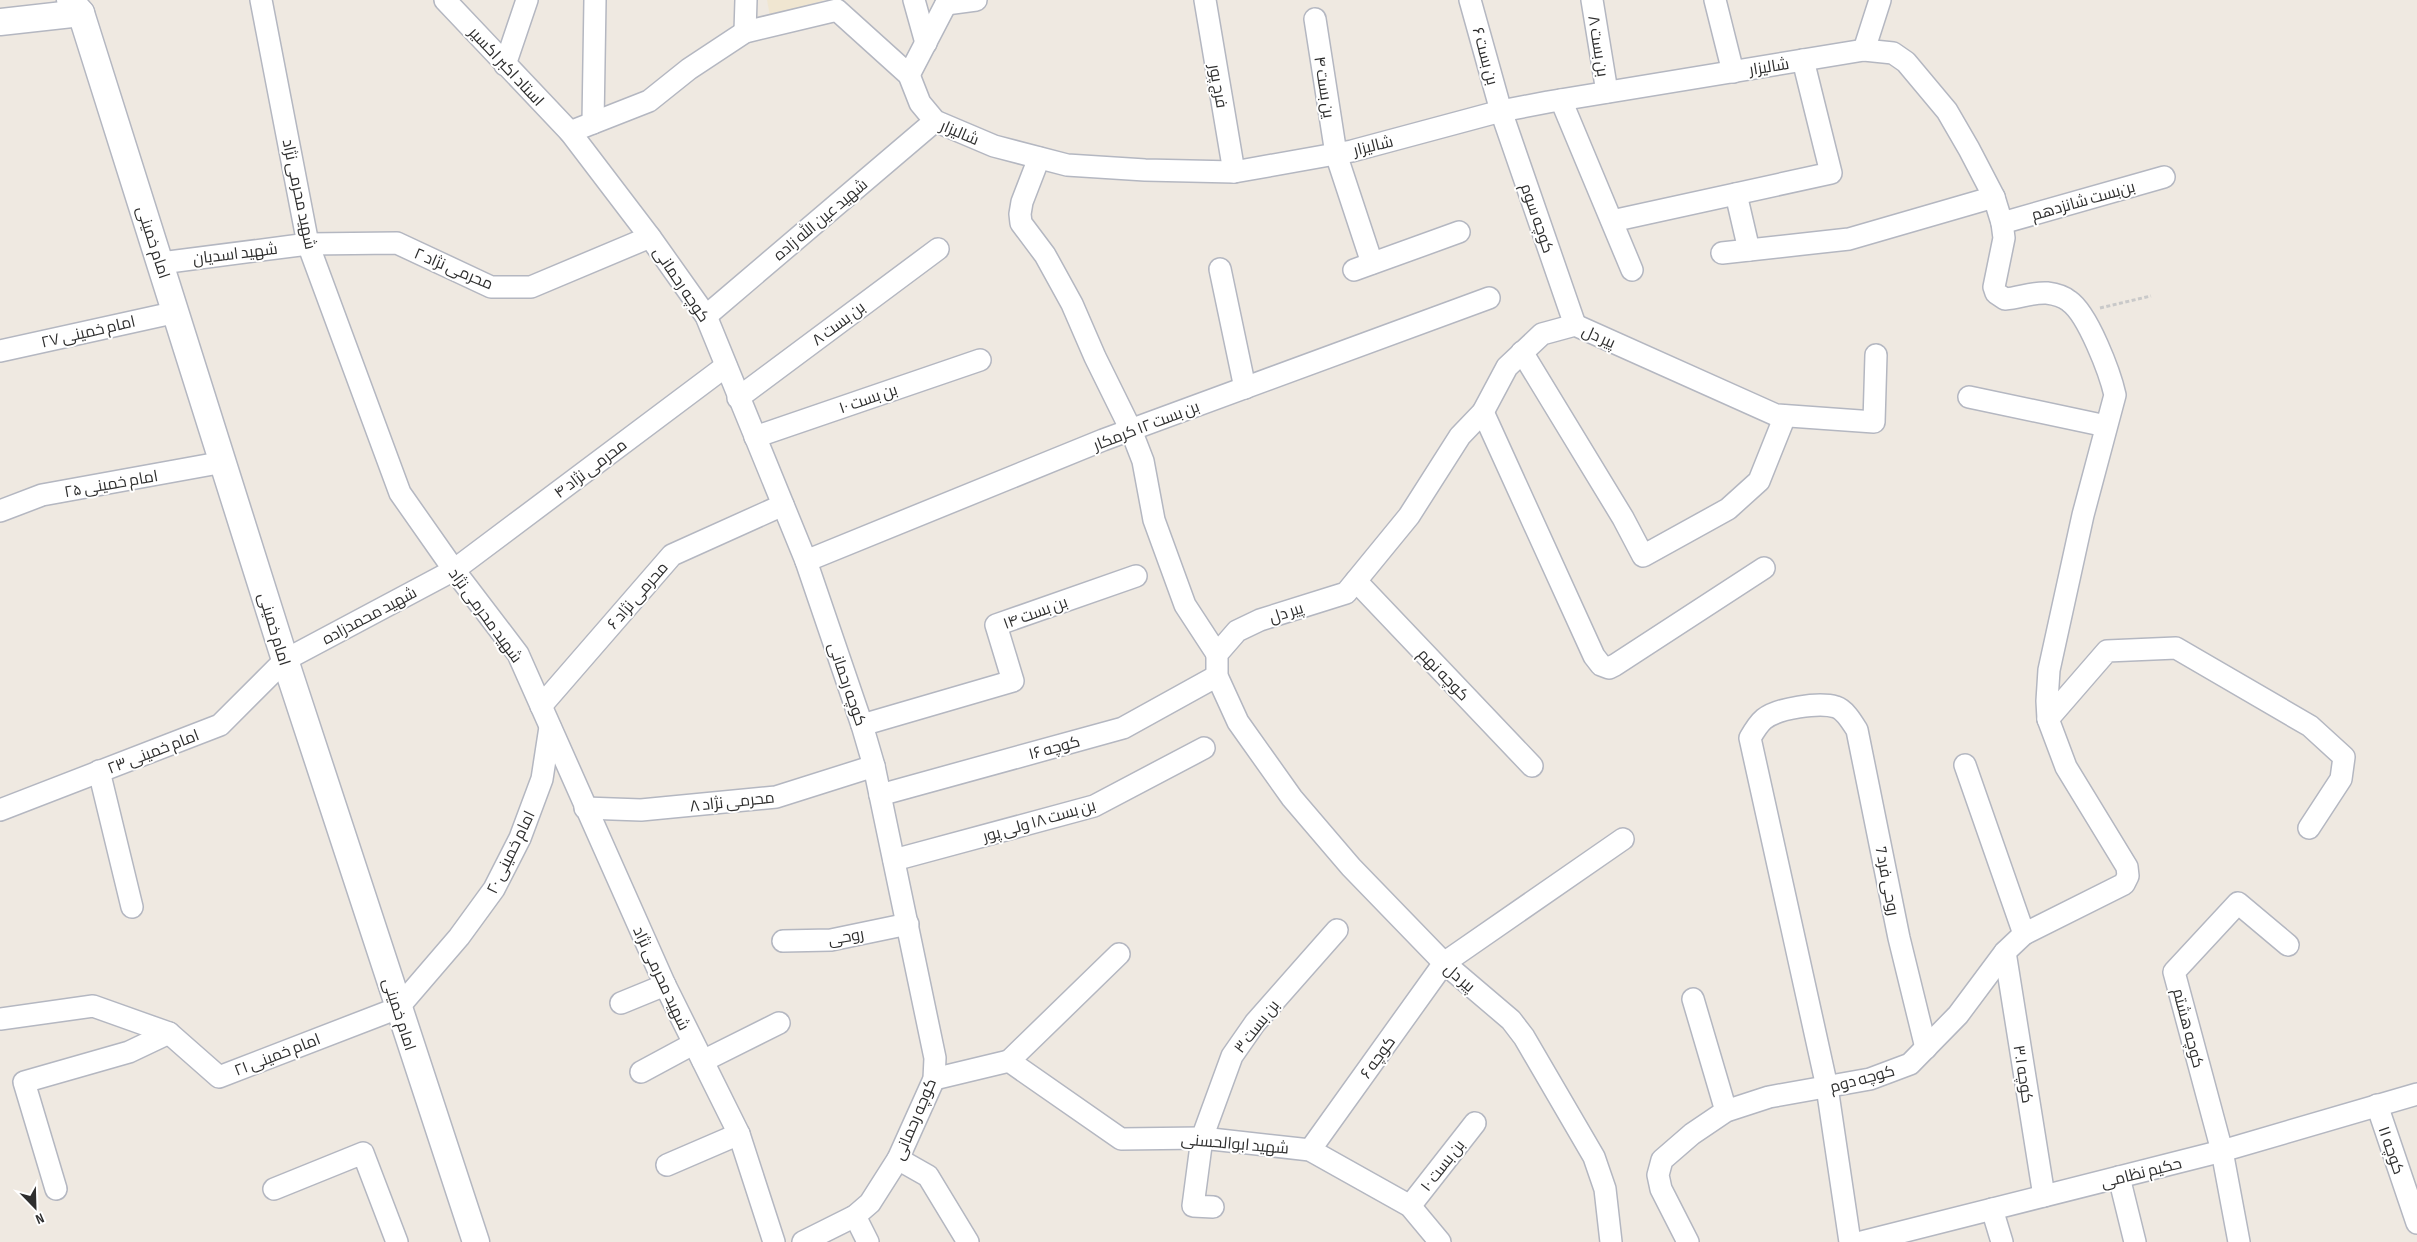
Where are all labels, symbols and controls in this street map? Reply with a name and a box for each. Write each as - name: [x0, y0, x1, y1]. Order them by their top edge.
- street label: بن بست ۸: [1583, 14, 1612, 78]
- street label: استاد اکبر اکسیر: [464, 23, 547, 110]
- street label: بن بست ۶: [1468, 25, 1501, 87]
- street label: ین بست ۴: [1309, 55, 1338, 120]
- street label: شالیزار: [1747, 55, 1791, 80]
- street label: فرج پور: [1203, 62, 1231, 110]
- street label: شالیزار: [936, 116, 982, 150]
- street label: شالیزار: [1351, 132, 1395, 161]
- street label: شهید محرمی نژاد: [278, 137, 320, 251]
- street label: شهید عین الله زاده: [769, 174, 872, 265]
- street label: بن‌بست شانزدهم: [2029, 178, 2138, 226]
- street label: کوچه سوم: [1515, 181, 1557, 256]
- street label: امام خمینی: [131, 204, 173, 281]
- street label: شهید اسدیان: [192, 240, 279, 269]
- street label: کوچه رحمانی: [648, 243, 713, 327]
- street label: محرمی نژاد ۲: [411, 244, 496, 294]
- street label: بن بست ۸: [809, 298, 869, 350]
- street label: امام خمینی ۲۷: [39, 312, 137, 353]
- street label: پیر دل: [1578, 322, 1619, 354]
- street label: بن بست ۱۰: [837, 381, 900, 418]
- street label: بن بست ۱۲ کرمکار: [1090, 397, 1202, 456]
- street label: محرمی نژاد ۴: [551, 436, 631, 503]
- street label: امام خمینی ۲۵: [63, 467, 160, 503]
- street label: محرمی نژاد ۶: [604, 558, 673, 634]
- street label: شهید محرمی نژاد: [444, 565, 526, 667]
- street label: شهید محمدزاده: [319, 583, 420, 649]
- street label: امام خمینی: [253, 591, 294, 668]
- street label: بن بست ۱۴: [1001, 593, 1070, 634]
- street label: پیر دل: [1267, 599, 1307, 629]
- street label: کوچه رحمانی: [822, 640, 870, 729]
- street label: کوچه نهم: [1413, 645, 1472, 706]
- street label: امام خمینی ۲۳: [105, 726, 203, 780]
- street label: کوچه ۱۶: [1027, 732, 1082, 765]
- street label: محرمی نژاد ۸: [689, 789, 776, 816]
- street label: بن بست ۱۸ ولی پور: [980, 796, 1098, 848]
- street label: امام خمینی ۲۰: [483, 808, 541, 898]
- street label: روحی فرد 7: [1871, 845, 1903, 917]
- street label: شهید محرمی نژاد: [628, 924, 693, 1034]
- street label: روحی: [827, 925, 866, 950]
- street label: پیر دل: [1439, 960, 1479, 998]
- street label: امام خمینی: [377, 976, 419, 1053]
- street label: کوچه هشتم: [2167, 986, 2207, 1071]
- street label: بن بست ۳: [1230, 996, 1284, 1057]
- street label: امام خمینی ۲۱: [232, 1030, 324, 1082]
- street label: کوچه ۶: [1357, 1033, 1401, 1083]
- street label: کوچه ۳.۱: [2008, 1044, 2036, 1105]
- street label: کوچه دوم: [1828, 1062, 1897, 1098]
- street label: کوچه رحمانی: [890, 1076, 942, 1164]
- street label: کوچه ۱۱: [2373, 1124, 2408, 1177]
- street label: شهید ابوالحسنی: [1180, 1130, 1290, 1159]
- street label: بن بست ۱۰: [1417, 1136, 1469, 1196]
- street label: حکیم نظامی: [2099, 1154, 2184, 1194]
- north arrow: [10, 1182, 60, 1232]
- text: N: [33, 1209, 47, 1228]

